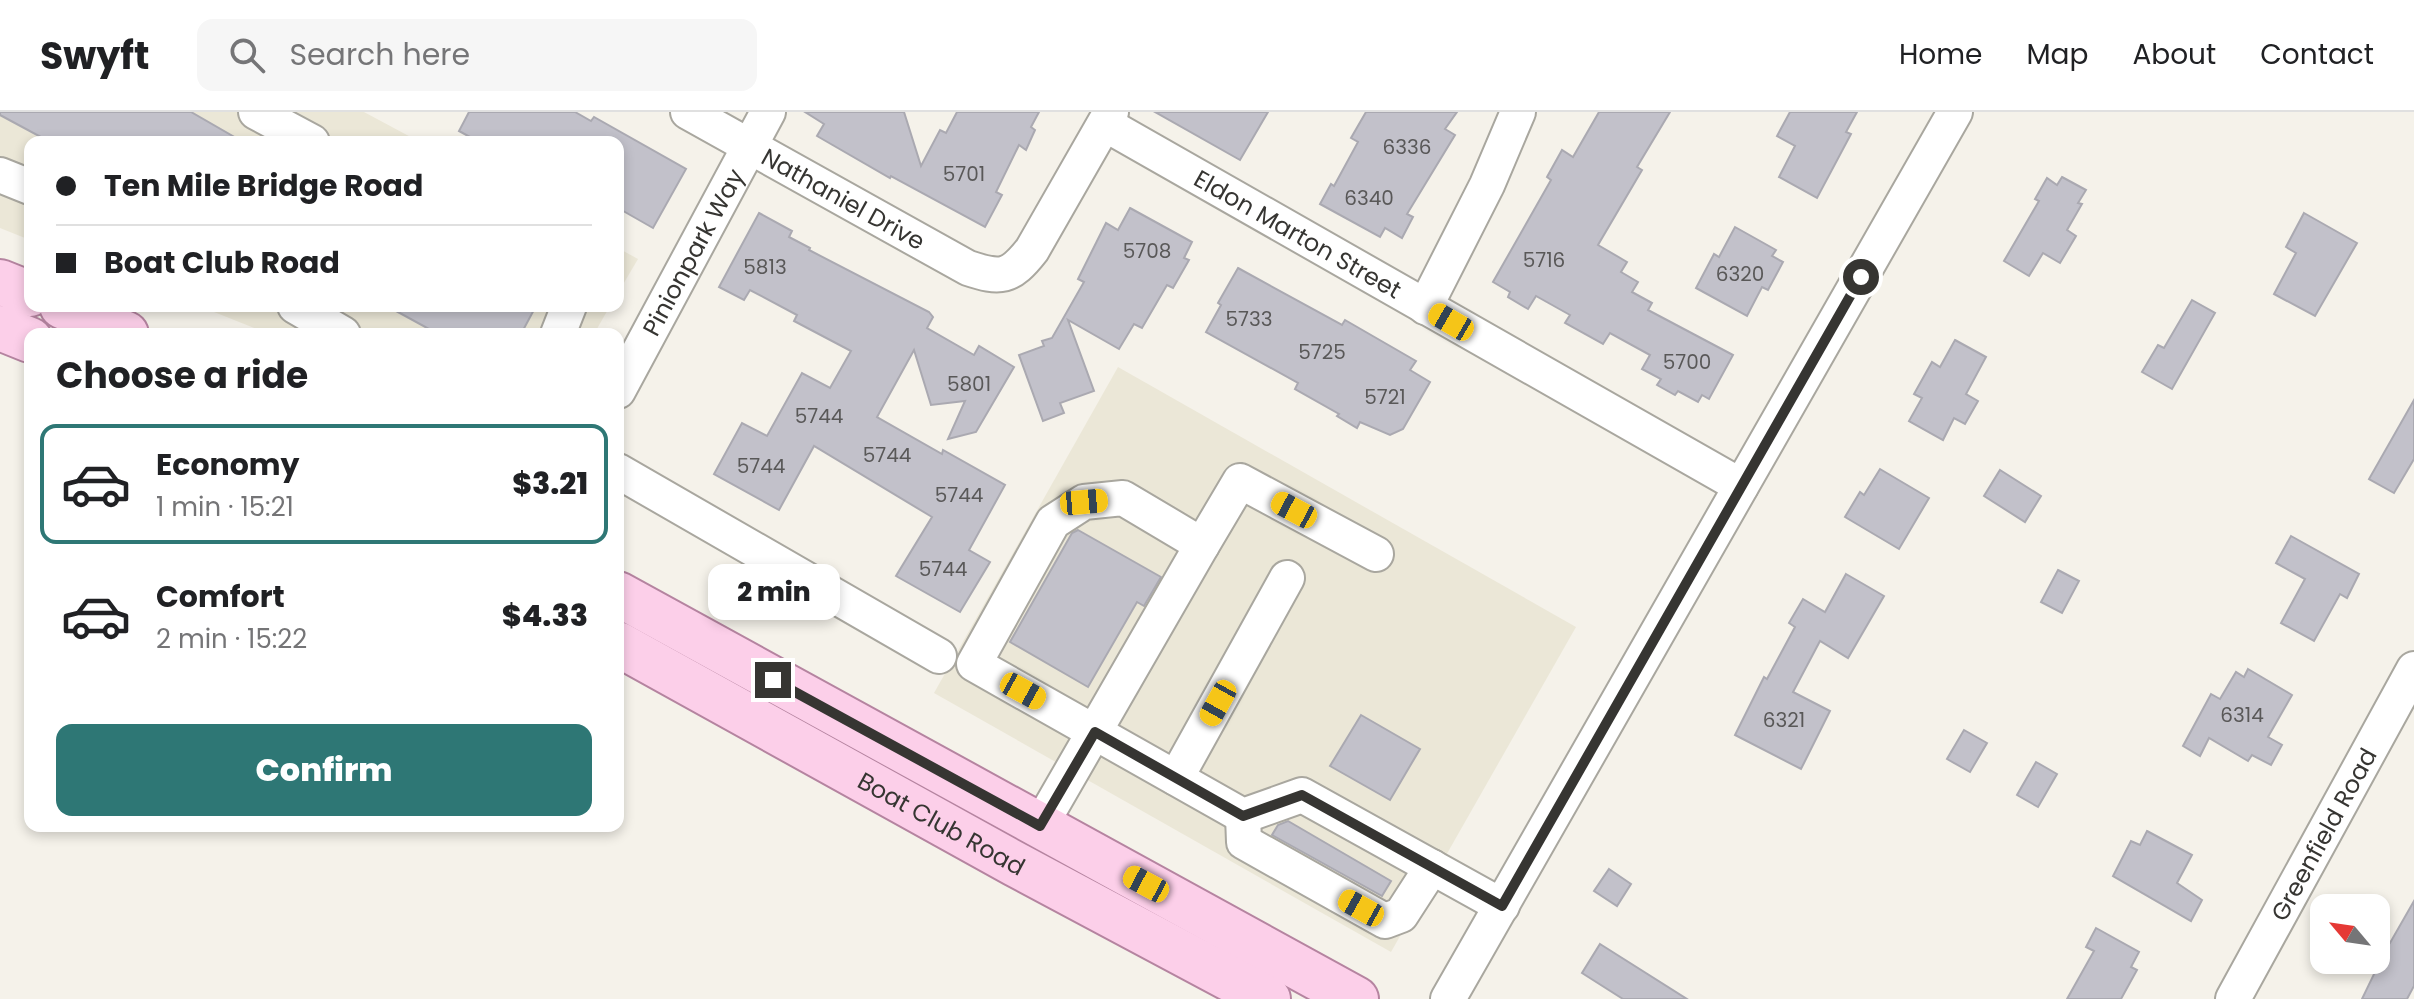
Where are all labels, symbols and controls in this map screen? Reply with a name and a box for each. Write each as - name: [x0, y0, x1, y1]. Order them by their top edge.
- search box: [197, 19, 757, 91]
- text: Swyft: [40, 29, 149, 82]
- icon: search: [225, 33, 269, 77]
- text: Search here: [289, 33, 470, 76]
- text: Home: [1899, 35, 1982, 74]
- text: Map: [2026, 35, 2088, 74]
- text: About: [2132, 35, 2216, 74]
- text: Contact: [2260, 35, 2374, 74]
- house number: 6336: [1383, 133, 1431, 161]
- street label: Nathaniel Drive: [756, 140, 931, 257]
- house number: 5701: [943, 160, 985, 188]
- street label: Pinionpark Way: [634, 162, 751, 341]
- street label: Eldon Marton Street: [1188, 162, 1408, 306]
- text: Ten Mile Bridge Road: [104, 164, 423, 207]
- house number: 6340: [1344, 184, 1394, 212]
- house number: 5708: [1123, 237, 1171, 265]
- text: Boat Club Road: [104, 241, 340, 284]
- house number: 5716: [1523, 246, 1565, 274]
- house number: 5813: [743, 253, 787, 281]
- route start: [1843, 259, 1879, 295]
- house number: 6320: [1716, 260, 1764, 288]
- car: [1424, 300, 1478, 344]
- house number: 5733: [1225, 305, 1273, 333]
- house number: 5725: [1298, 338, 1346, 366]
- house number: 5700: [1663, 348, 1711, 376]
- text: Choose a ride: [56, 350, 308, 401]
- house number: 5801: [947, 370, 991, 398]
- house number: 5721: [1364, 383, 1406, 411]
- house number: 5744: [795, 402, 843, 430]
- house number: 5744: [863, 441, 911, 469]
- text: Economy: [156, 443, 300, 486]
- icon: car: [60, 448, 132, 520]
- house number: 5744: [737, 452, 785, 480]
- text: $3.21: [512, 462, 588, 505]
- house number: 5744: [935, 481, 983, 509]
- car: [1059, 488, 1109, 516]
- car: [1267, 488, 1321, 532]
- text: 1 min · 15:21: [156, 489, 294, 525]
- house number: 5744: [919, 555, 967, 583]
- callout: 2 min: [707, 564, 839, 620]
- text: 2 min: [737, 574, 811, 610]
- text: Comfort: [156, 575, 285, 618]
- icon: car: [60, 580, 132, 652]
- text: $4.33: [502, 594, 588, 637]
- text: 2 min · 15:22: [156, 621, 307, 657]
- route end: [755, 662, 791, 698]
- car: [996, 669, 1050, 713]
- car: [1196, 676, 1240, 730]
- house number: 6314: [2220, 701, 2264, 729]
- house number: 6321: [1763, 706, 1805, 734]
- button: Confirm: [56, 724, 592, 816]
- street label: Greenfield Road: [2263, 742, 2384, 926]
- street label: Boat Club Road: [852, 764, 1031, 883]
- car: [1119, 862, 1173, 906]
- car: [1334, 886, 1388, 930]
- north arrow: [2310, 894, 2390, 974]
- map controls: [2310, 894, 2390, 974]

